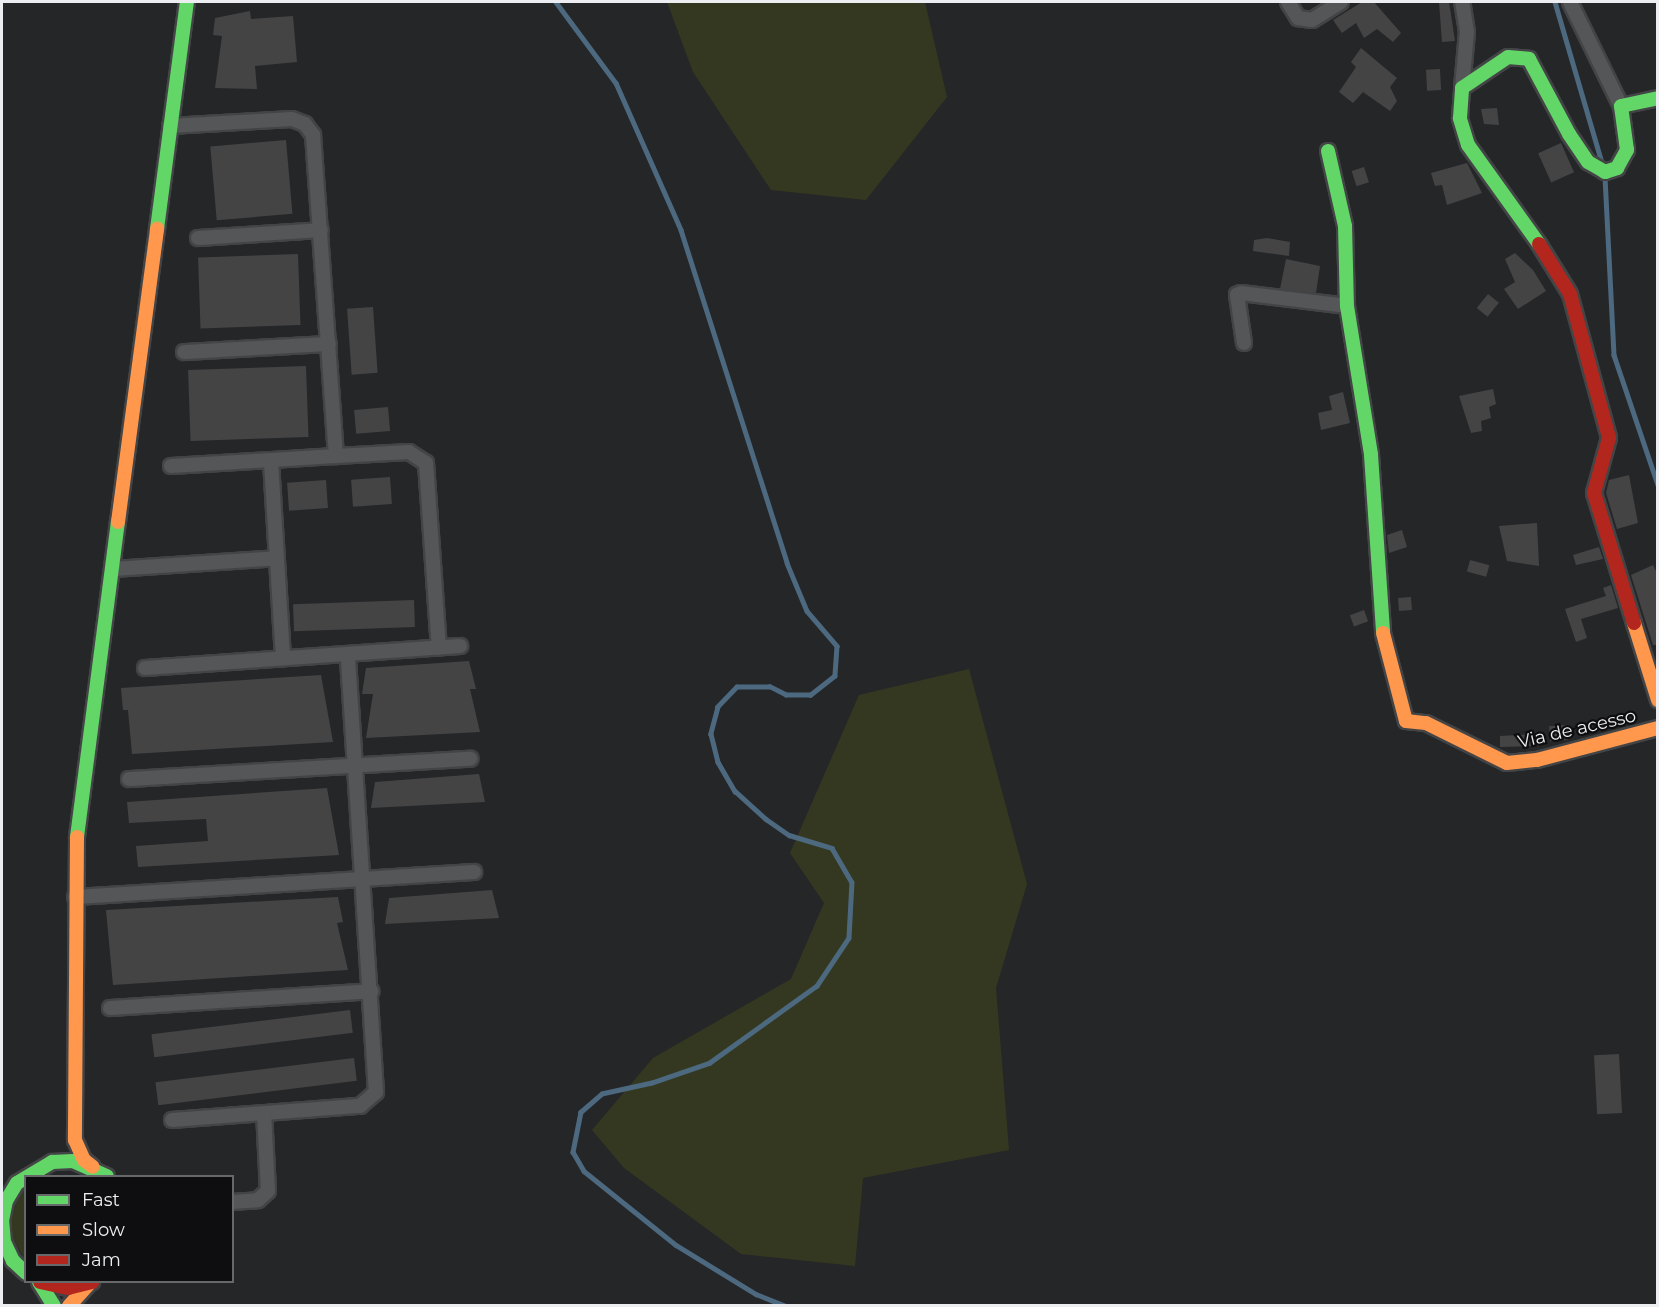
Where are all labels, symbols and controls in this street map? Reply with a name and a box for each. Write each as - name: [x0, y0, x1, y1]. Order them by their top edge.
- street label: Via de acesso: [1516, 705, 1638, 753]
- legend: [24, 1175, 234, 1283]
- text: Fast: [82, 1189, 120, 1211]
- text: Slow: [82, 1219, 125, 1241]
- text: Jam: [82, 1249, 121, 1271]

